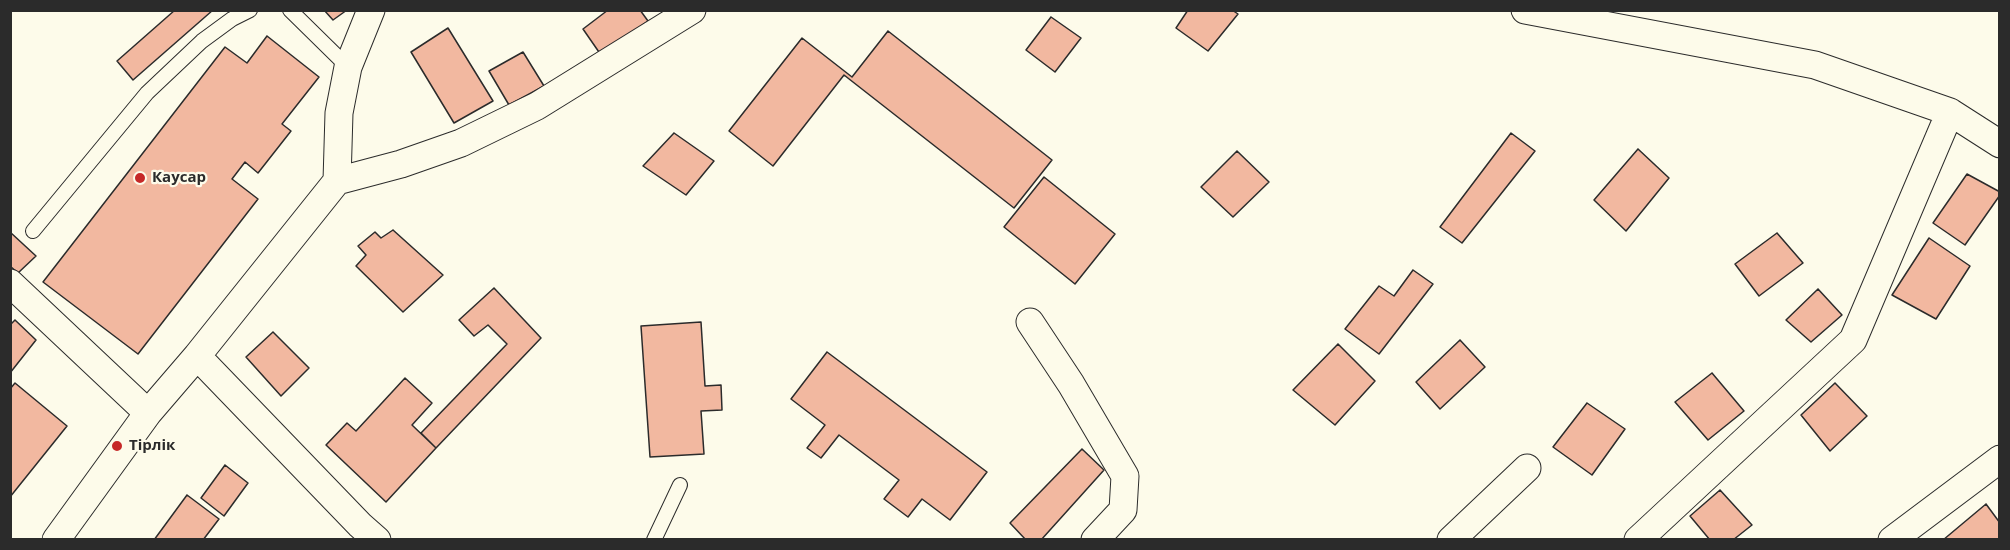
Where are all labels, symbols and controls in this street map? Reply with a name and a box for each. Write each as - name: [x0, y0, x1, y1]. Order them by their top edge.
- place label: Каусар: [152, 169, 206, 187]
- marker: Каусар: [133, 171, 147, 185]
- place label: Тірлік: [129, 437, 175, 455]
- marker: Тірлік: [110, 439, 124, 453]

